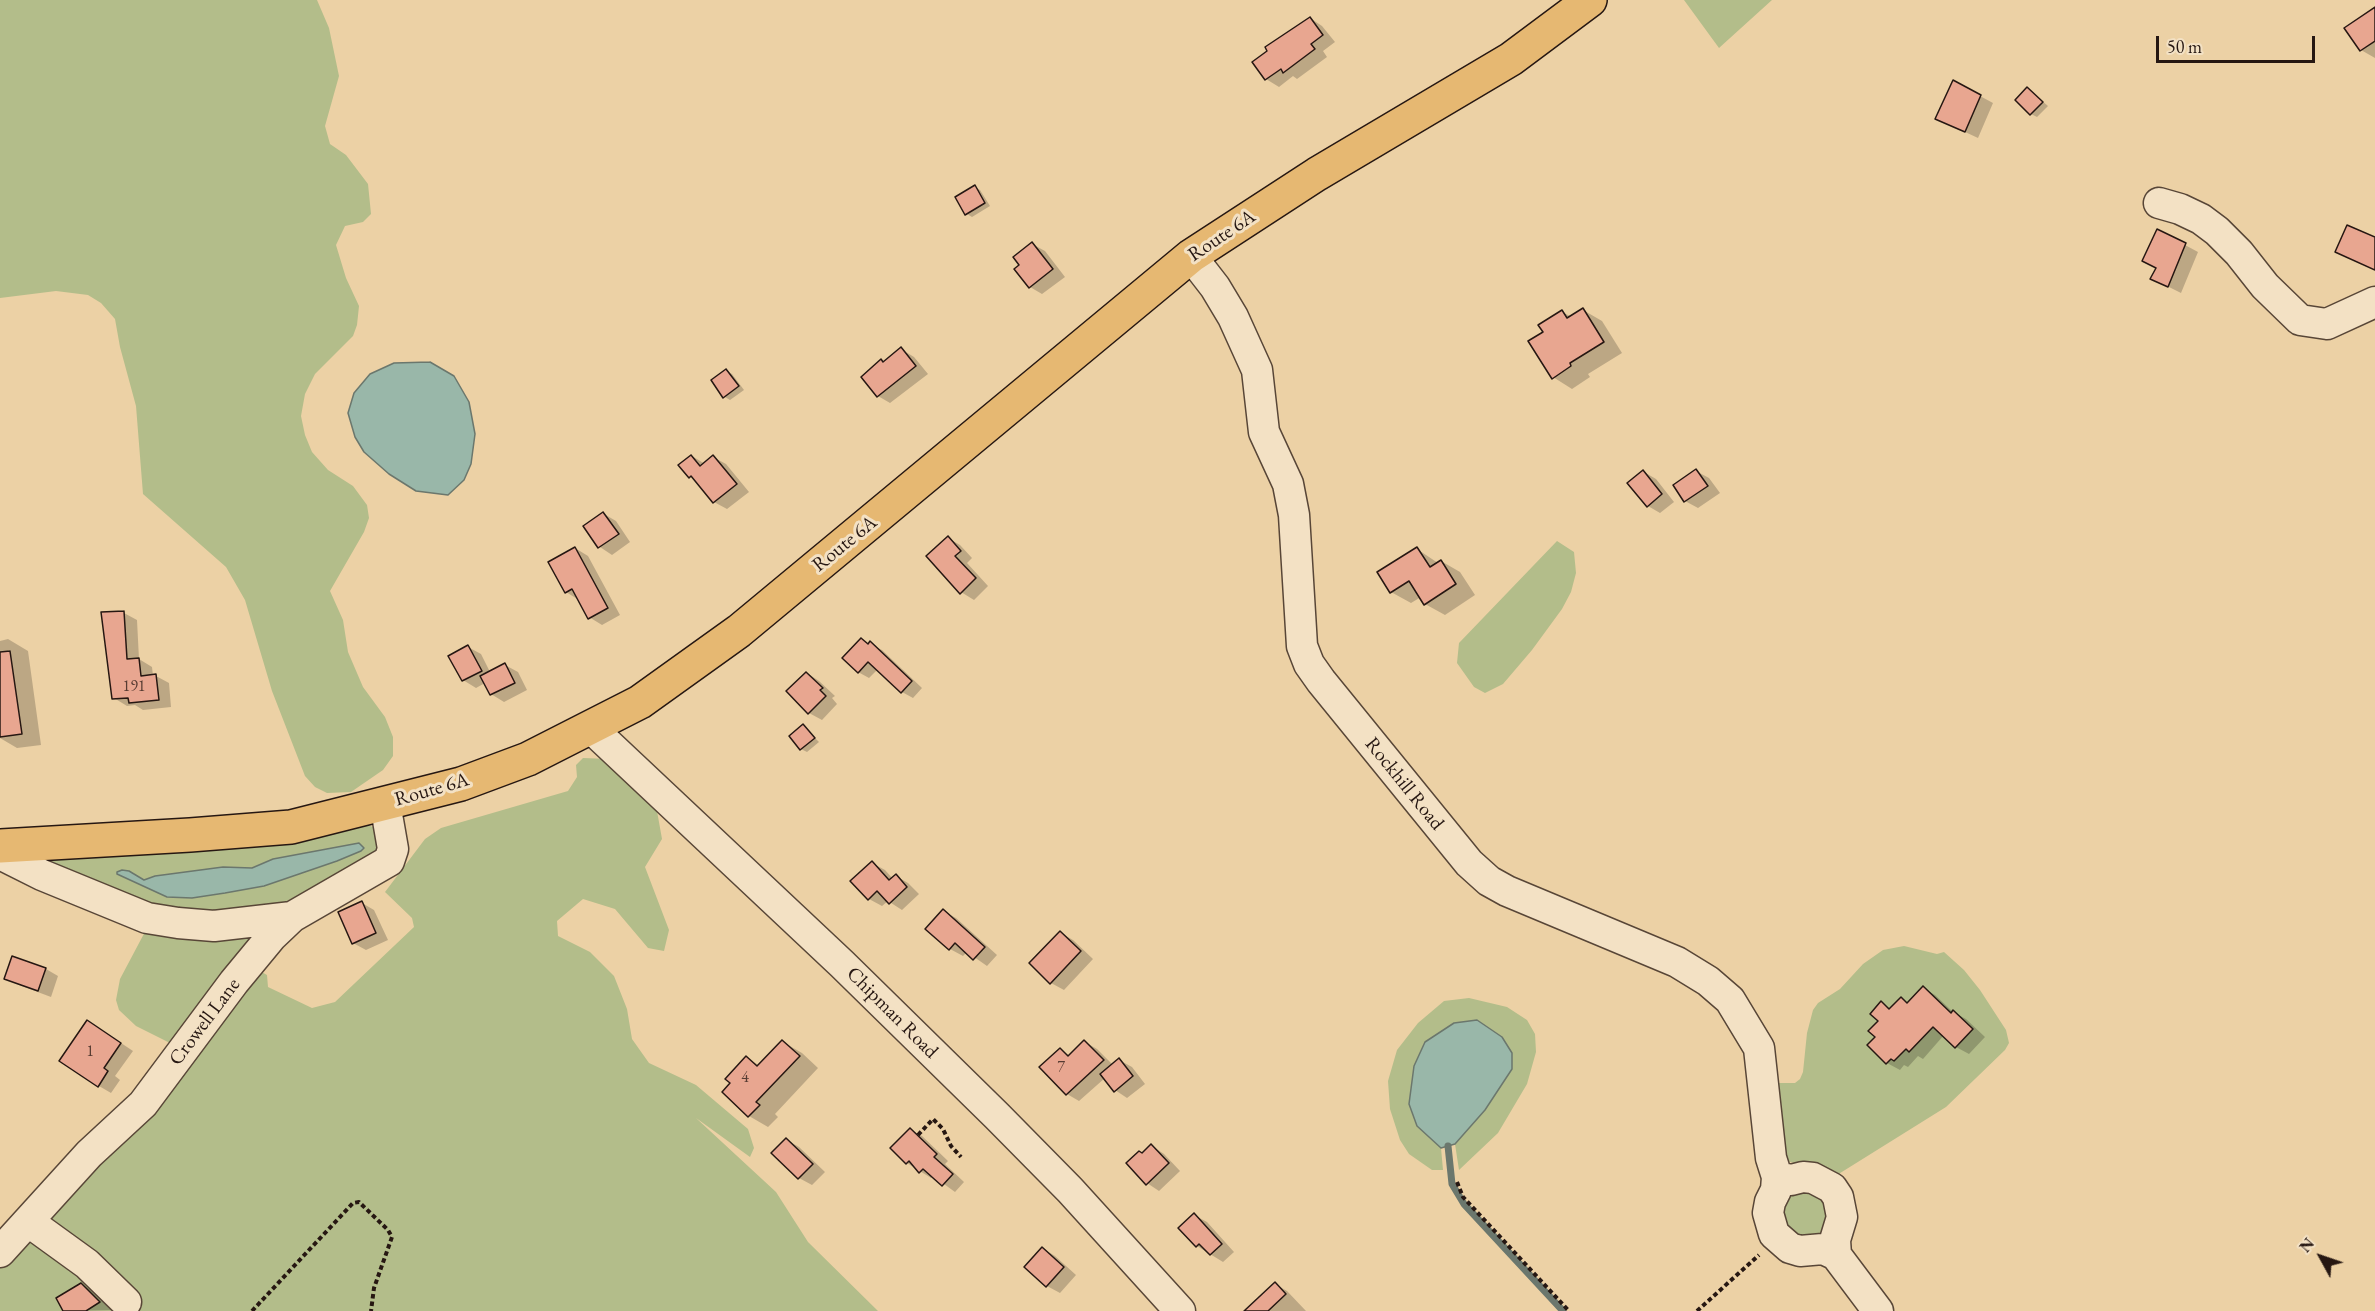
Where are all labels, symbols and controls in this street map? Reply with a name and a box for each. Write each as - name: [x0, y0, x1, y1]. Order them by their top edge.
- scale bar: [2159, 24, 2318, 62]
- text: 50 m: [2167, 35, 2202, 58]
- street label: Route 6A: [1184, 205, 1260, 267]
- street label: Route 6A: [808, 511, 882, 577]
- house number: 191: [122, 677, 146, 697]
- street label: Rockhill Road: [1359, 733, 1449, 835]
- street label: Route 6A: [392, 768, 472, 812]
- street label: Chipman Road: [841, 962, 943, 1064]
- street label: Crowell Lane: [164, 974, 246, 1070]
- house number: 1: [86, 1042, 94, 1062]
- house number: 7: [1057, 1058, 1065, 1078]
- house number: 4: [741, 1068, 749, 1088]
- north arrow: [2291, 1227, 2351, 1287]
- text: N: [2295, 1233, 2319, 1257]

